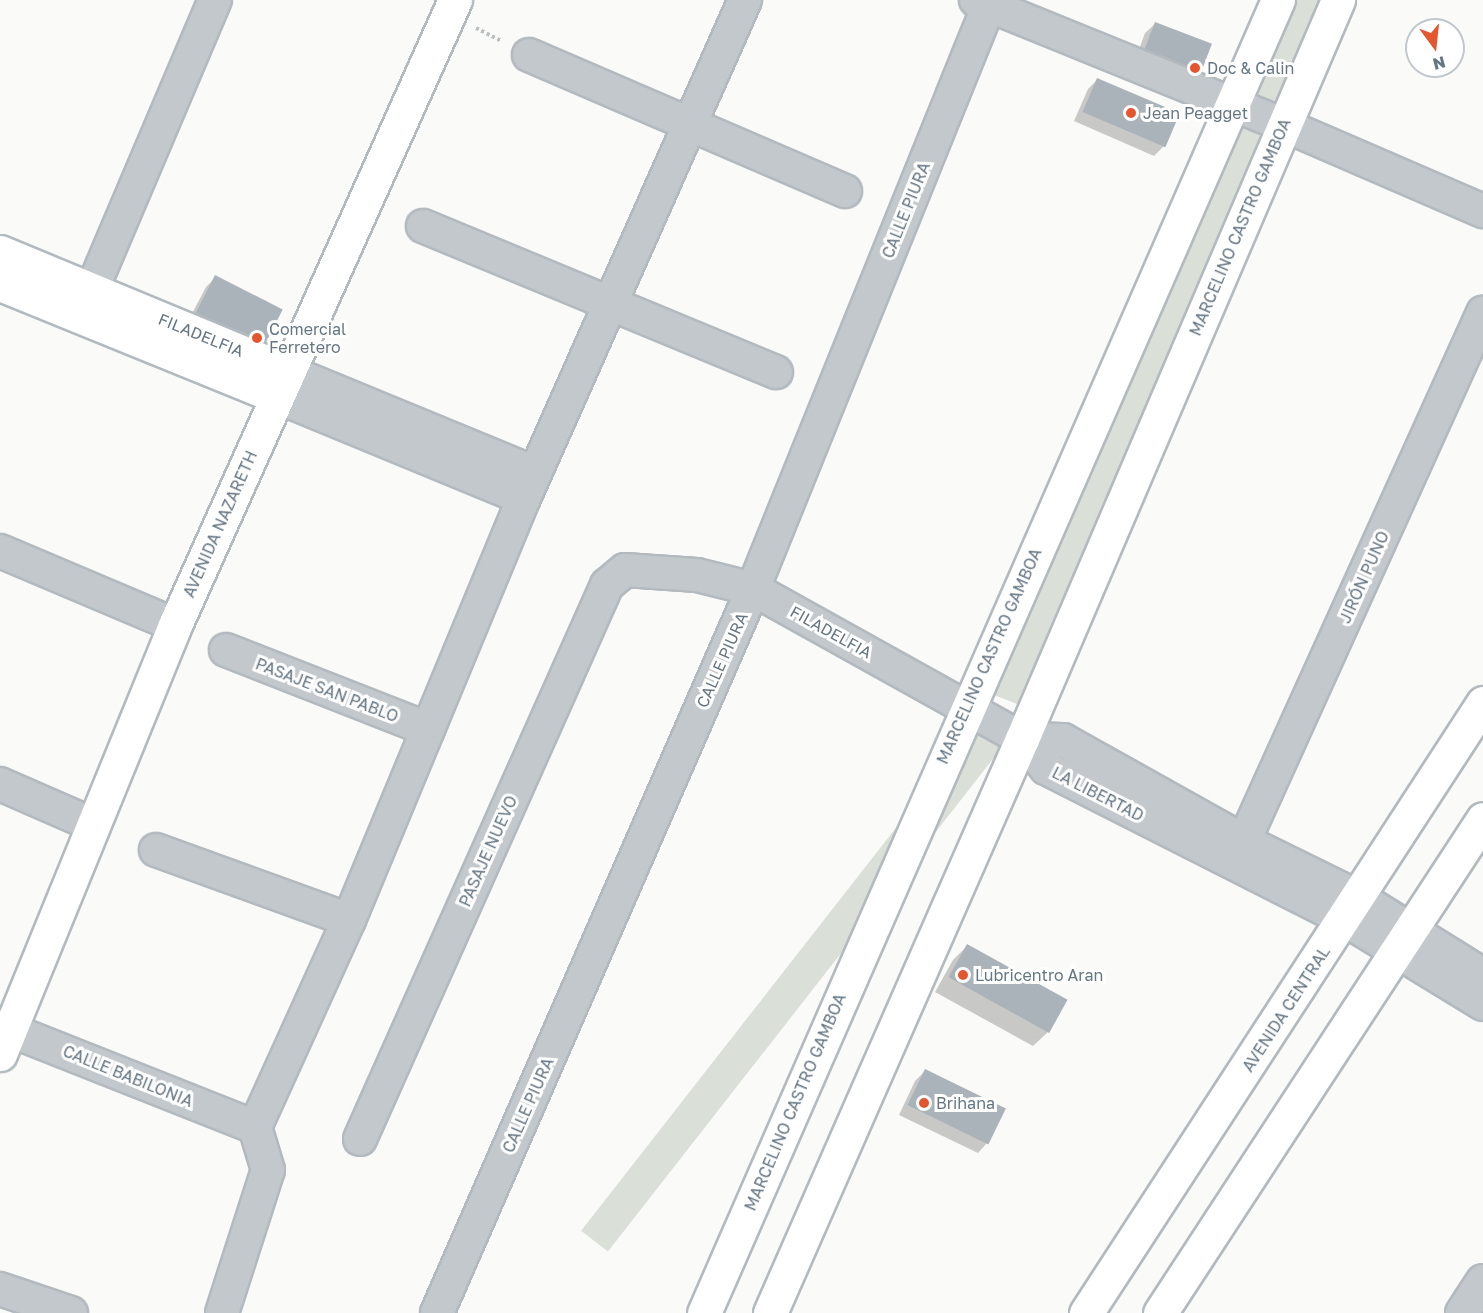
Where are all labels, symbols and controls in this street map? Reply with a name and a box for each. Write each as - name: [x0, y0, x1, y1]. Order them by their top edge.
- north arrow: [1405, 18, 1465, 78]
- text: N: [1431, 52, 1448, 75]
- place label: Doc & Calin: [1207, 58, 1294, 78]
- marker: Doc & Calin: [1188, 61, 1202, 75]
- place label: Jean Peagget: [1143, 103, 1248, 123]
- marker: Jean Peagget: [1124, 106, 1138, 120]
- street label: MARCELINO CASTRO GAMBOA: [1185, 115, 1295, 339]
- street label: CALLE PIURA: [878, 159, 934, 261]
- street label: FILADELFIA: [156, 309, 246, 361]
- place label: Comercial Ferretero: [269, 319, 346, 357]
- marker: Comercial Ferretero: [250, 331, 264, 345]
- street label: AVENIDA NAZARETH: [179, 448, 261, 600]
- street label: JIRÓN PUNO: [1335, 528, 1393, 626]
- street label: MARCELINO CASTRO GAMBOA: [933, 545, 1045, 767]
- street label: FILADELFIA: [787, 602, 875, 662]
- street label: CALLE PIURA: [692, 609, 752, 711]
- street label: PASAJE SAN PABLO: [253, 654, 401, 726]
- street label: LA LIBERTAD: [1049, 763, 1147, 825]
- street label: PASAJE NUEVO: [455, 793, 521, 909]
- street label: AVENIDA CENTRAL: [1238, 943, 1334, 1075]
- place label: Lubricentro Aran: [975, 965, 1103, 985]
- marker: Lubricentro Aran: [956, 968, 970, 982]
- street label: MARCELINO CASTRO GAMBOA: [740, 990, 850, 1214]
- street label: CALLE BABILONIA: [60, 1041, 196, 1111]
- street label: CALLE PIURA: [498, 1054, 558, 1156]
- place label: Brihana: [936, 1093, 995, 1113]
- marker: Brihana: [917, 1096, 931, 1110]

